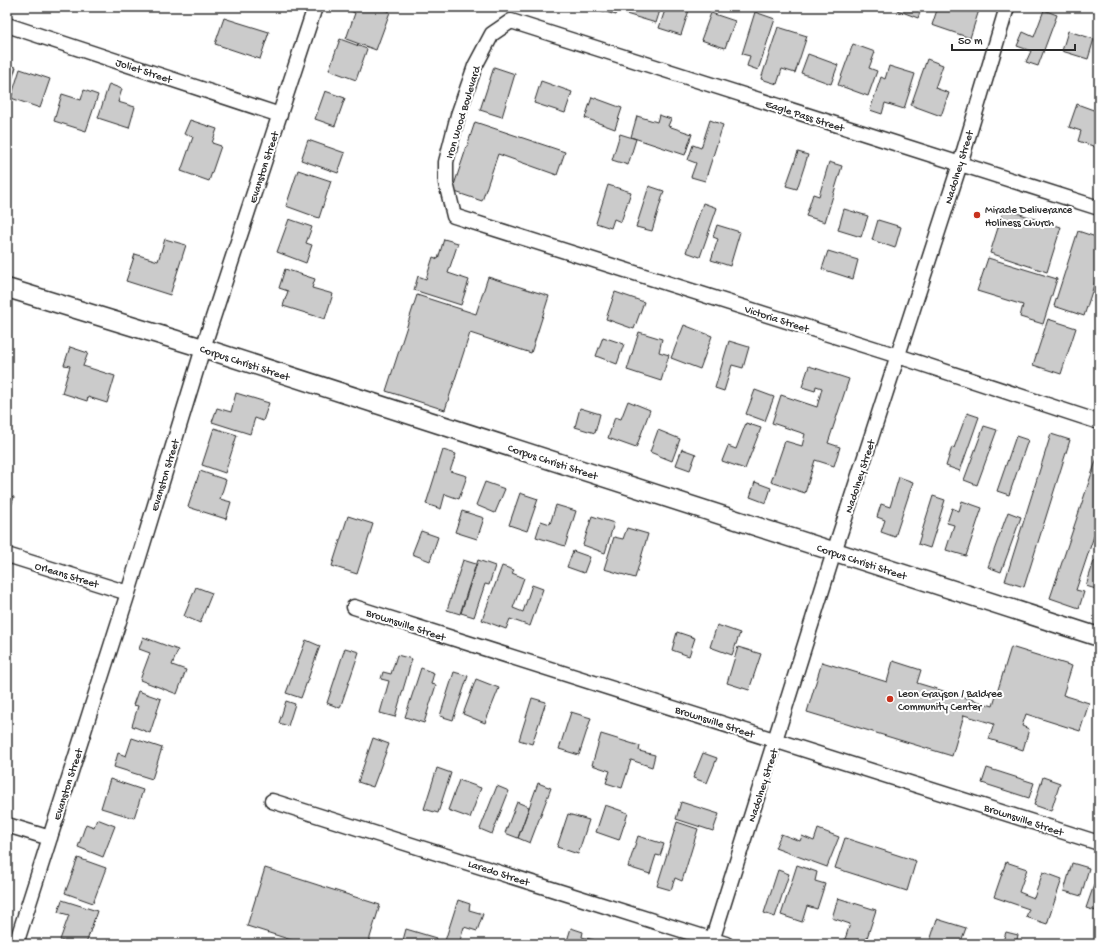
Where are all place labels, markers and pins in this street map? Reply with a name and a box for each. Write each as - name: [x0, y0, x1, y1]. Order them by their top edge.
- place label: Miracle Deliverance Holiness Church: [985, 205, 1073, 230]
- marker: Miracle Deliverance Holiness Church: [972, 210, 982, 220]
- place label: Leon Grayson / Baldree Community Center: [898, 689, 1003, 714]
- marker: Leon Grayson / Baldree Community Center: [885, 694, 895, 704]

